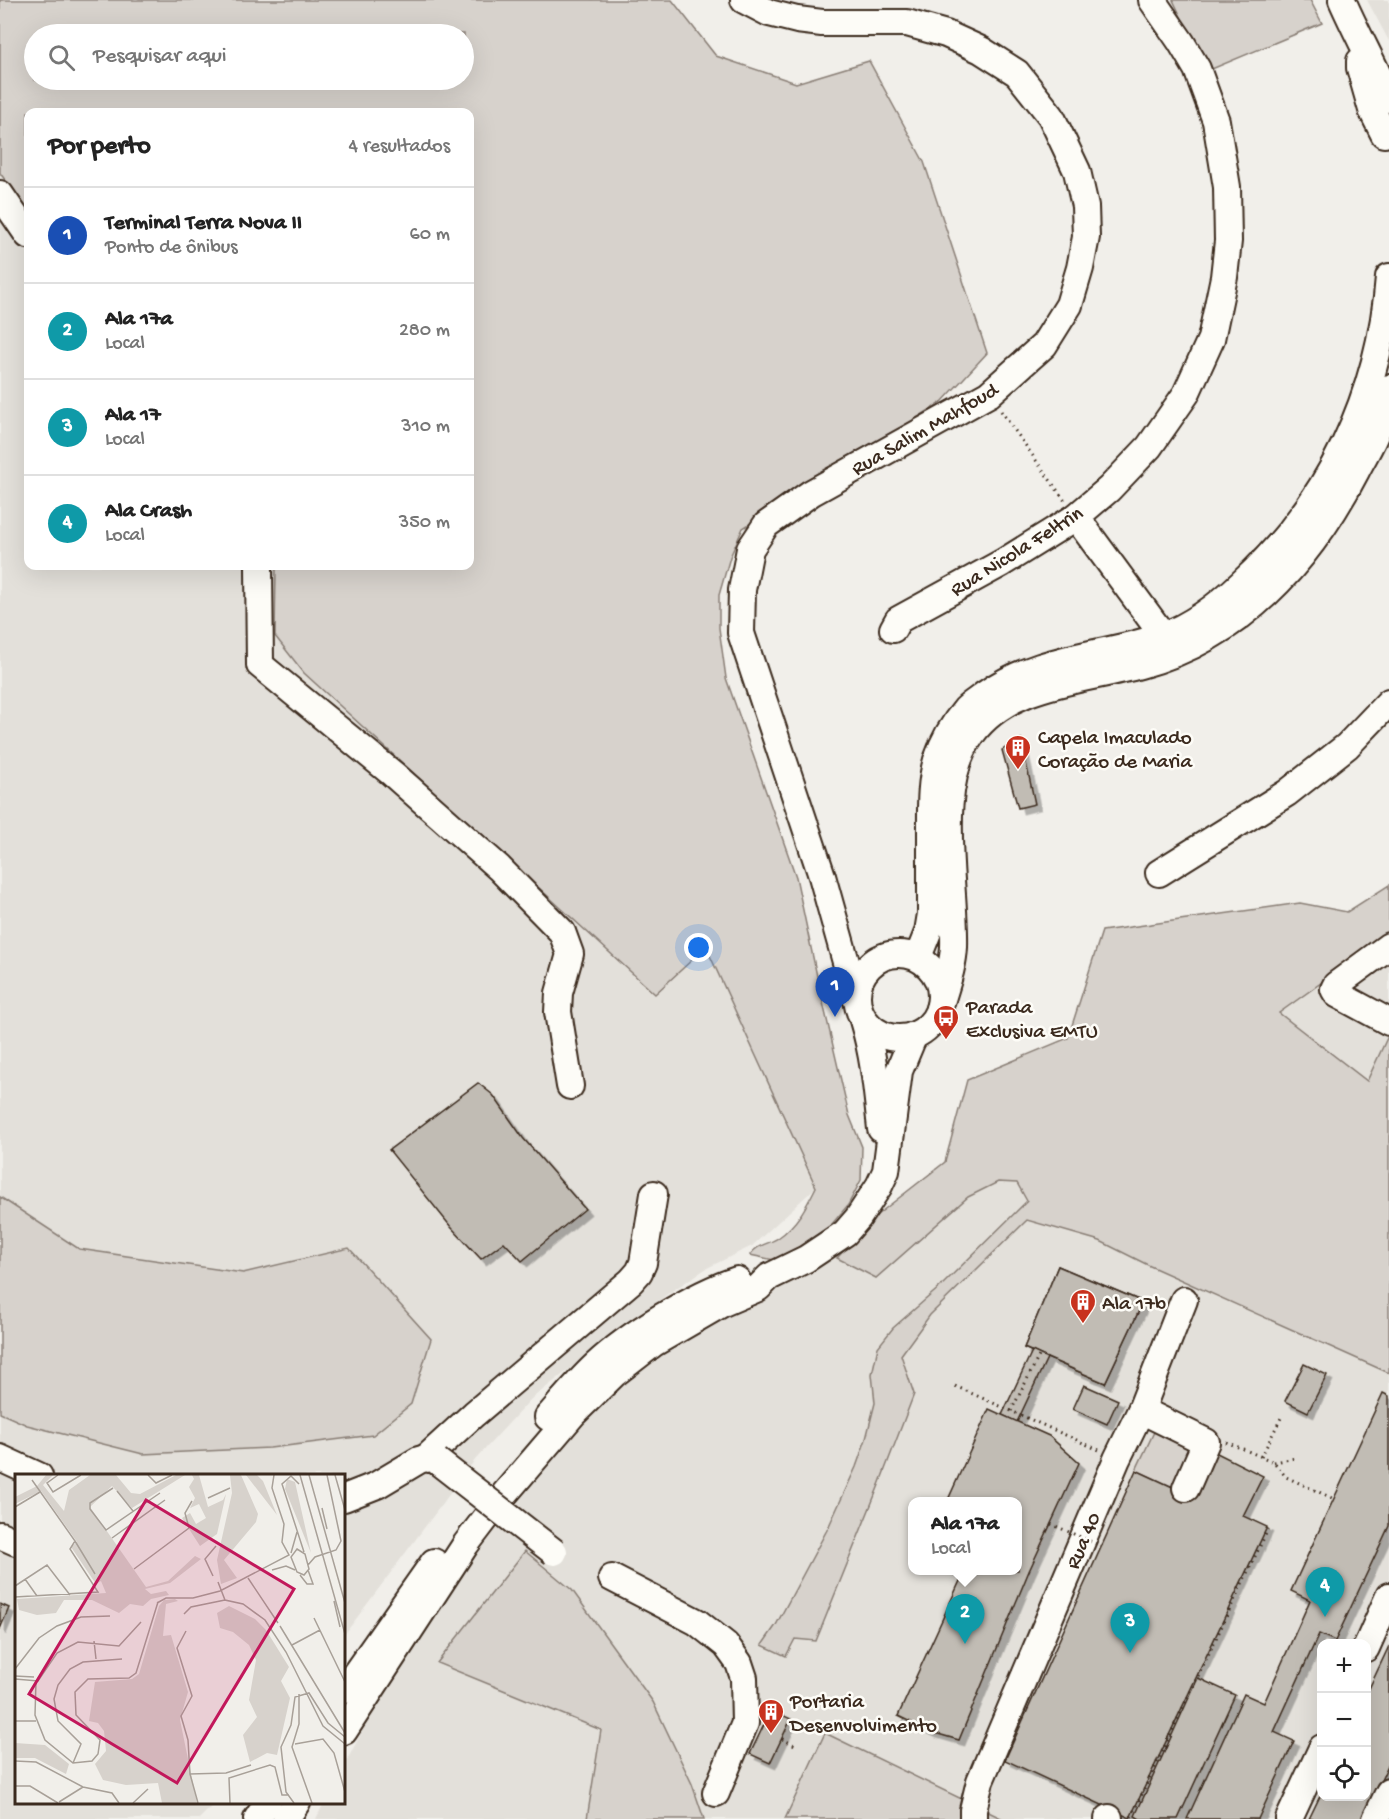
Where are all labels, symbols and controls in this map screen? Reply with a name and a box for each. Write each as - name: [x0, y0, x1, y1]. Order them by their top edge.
- search box: [24, 24, 474, 90]
- icon: search: [45, 41, 78, 74]
- text: Pesquisar aqui: [93, 44, 227, 70]
- text: Por perto: [48, 132, 151, 163]
- text: 4 resultados: [349, 136, 450, 159]
- text: Terminal Terra Nova II: [105, 211, 302, 237]
- text: 1: [63, 224, 72, 247]
- text: 60 m: [410, 224, 450, 247]
- text: Ponto de ônibus: [105, 237, 238, 260]
- text: Ala 17a: [105, 307, 173, 333]
- text: 2: [63, 320, 72, 343]
- text: 280 m: [399, 320, 450, 343]
- text: Local: [105, 333, 145, 356]
- street label: Rua Salim Mahfoud: [848, 378, 1005, 483]
- text: Ala 17: [105, 403, 161, 429]
- text: 3: [62, 416, 73, 439]
- text: 310 m: [401, 416, 450, 439]
- text: Local: [105, 429, 145, 452]
- text: Ala Crash: [105, 499, 192, 525]
- street label: Rua Nicola Feltrin: [947, 502, 1089, 604]
- text: 4: [63, 512, 72, 535]
- text: 350 m: [399, 512, 450, 535]
- text: Local: [105, 525, 145, 548]
- place label: Capela Imaculado Coração de Maria: [1038, 727, 1193, 776]
- building icon: Capela Imaculado Coração de Maria: [1003, 733, 1033, 771]
- your location: [684, 933, 713, 962]
- pin: 1: [816, 968, 854, 1017]
- place label: Parada Exclusiva EMTU: [965, 997, 1098, 1046]
- bus stop icon: Parada Exclusiva EMTU: [931, 1003, 961, 1041]
- building icon: Ala 17b: [1068, 1287, 1098, 1325]
- place label: Ala 17b: [1102, 1293, 1166, 1318]
- inset map: [15, 1474, 345, 1804]
- popup: [908, 1497, 1022, 1575]
- street label: Rua 40: [1062, 1509, 1108, 1574]
- text: Ala 17a: [931, 1512, 999, 1538]
- text: Local: [931, 1538, 971, 1561]
- pin: 4: [1306, 1568, 1344, 1617]
- pin: 2: [946, 1594, 984, 1644]
- pin: 3: [1110, 1604, 1150, 1653]
- map controls: [1317, 1639, 1371, 1801]
- button: +: [1317, 1639, 1371, 1693]
- place label: Portaria Desenvolvimento: [788, 1691, 937, 1740]
- button: −: [1317, 1693, 1371, 1747]
- building icon: Portaria Desenvolvimento: [756, 1697, 786, 1735]
- button: locate: [1317, 1747, 1371, 1801]

